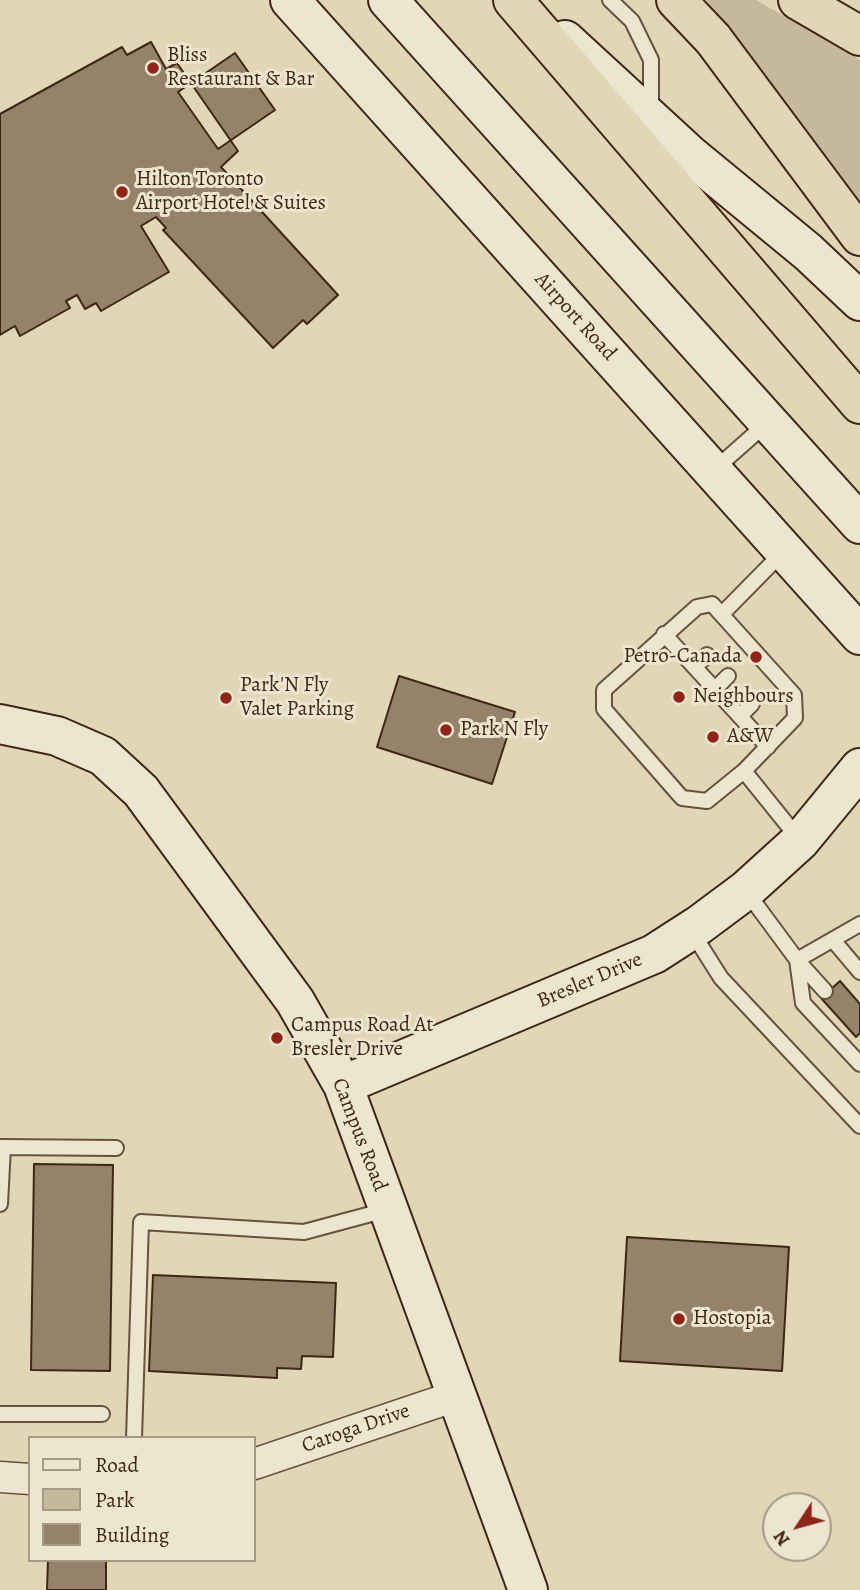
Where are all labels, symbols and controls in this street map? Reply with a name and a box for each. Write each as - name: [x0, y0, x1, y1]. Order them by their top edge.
- place label: Bliss Restaurant & Bar: [167, 43, 315, 93]
- marker: Bliss Restaurant & Bar: [145, 60, 161, 76]
- place label: Hilton Toronto Airport Hotel & Suites: [136, 167, 326, 217]
- marker: Hilton Toronto Airport Hotel & Suites: [114, 184, 130, 200]
- street label: Airport Road: [529, 268, 621, 366]
- place label: Petro-Canada: [623, 644, 742, 670]
- marker: Petro-Canada: [748, 649, 764, 665]
- place label: Park'N Fly Valet Parking: [240, 673, 354, 723]
- place label: Neighbours: [693, 684, 794, 710]
- marker: Neighbours: [671, 689, 687, 705]
- marker: Park'N Fly Valet Parking: [218, 690, 234, 706]
- place label: Park N Fly: [460, 717, 548, 743]
- marker: Park N Fly: [438, 722, 454, 738]
- place label: A&W: [727, 724, 774, 750]
- marker: A&W: [705, 729, 721, 745]
- street label: Bresler Drive: [534, 948, 646, 1014]
- place label: Campus Road At Bresler Drive: [291, 1013, 434, 1063]
- marker: Campus Road At Bresler Drive: [269, 1030, 285, 1046]
- street label: Campus Road: [326, 1075, 392, 1195]
- place label: Hostopia: [693, 1306, 771, 1332]
- marker: Hostopia: [671, 1311, 687, 1327]
- street label: Caroga Drive: [299, 1399, 413, 1459]
- legend: [28, 1436, 256, 1562]
- text: Road: [95, 1451, 139, 1479]
- text: Park: [95, 1486, 134, 1514]
- north arrow: [762, 1492, 832, 1562]
- text: Building: [95, 1521, 169, 1549]
- text: N: [767, 1525, 796, 1551]

